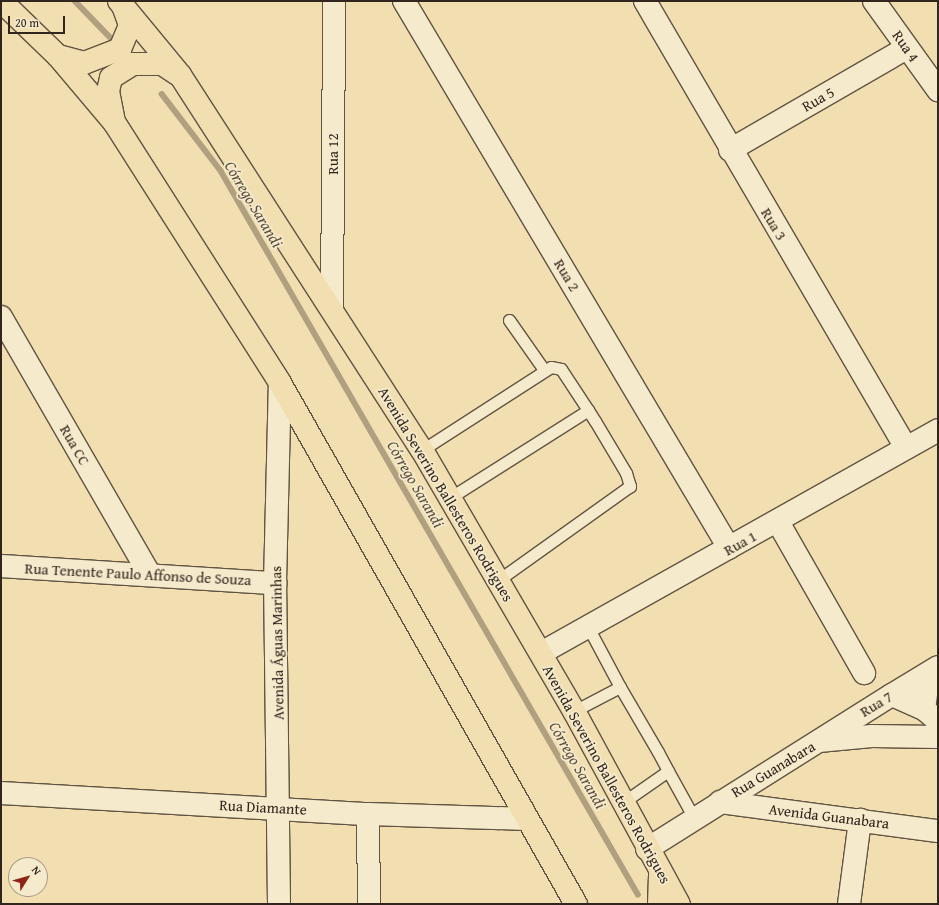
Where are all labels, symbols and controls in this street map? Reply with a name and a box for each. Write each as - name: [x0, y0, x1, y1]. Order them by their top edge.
- scale bar: [10, 8, 67, 34]
- text: 20 m: [15, 14, 39, 31]
- street label: Rua 4: [889, 27, 923, 65]
- street label: Rua 5: [799, 83, 837, 115]
- street label: Rua 12: [324, 133, 342, 175]
- water label: Córrego Sarandi: [221, 157, 287, 251]
- street label: Rua 3: [757, 205, 791, 243]
- street label: Rua 2: [550, 256, 584, 294]
- street label: Avenida Severino Ballesteros Rodrigues: [375, 383, 517, 605]
- street label: Rua CC: [56, 422, 94, 468]
- water label: Córrego Sarandi: [383, 437, 449, 531]
- street label: Rua 1: [721, 527, 759, 559]
- street label: Rua Tenente Paulo Affonso de Souza: [24, 559, 252, 589]
- street label: Avenida Águas Marinhas: [267, 566, 287, 720]
- street label: Avenida Severino Ballesteros Rodrigues: [539, 661, 675, 887]
- street label: Rua 7: [857, 687, 895, 721]
- water label: Córrego Sarandi: [545, 718, 611, 812]
- street label: Rua Guanabara: [728, 737, 818, 801]
- street label: Rua Diamante: [219, 796, 307, 818]
- street label: Avenida Guanabara: [768, 800, 890, 832]
- north arrow: [8, 857, 48, 897]
- text: N: [28, 863, 45, 878]

